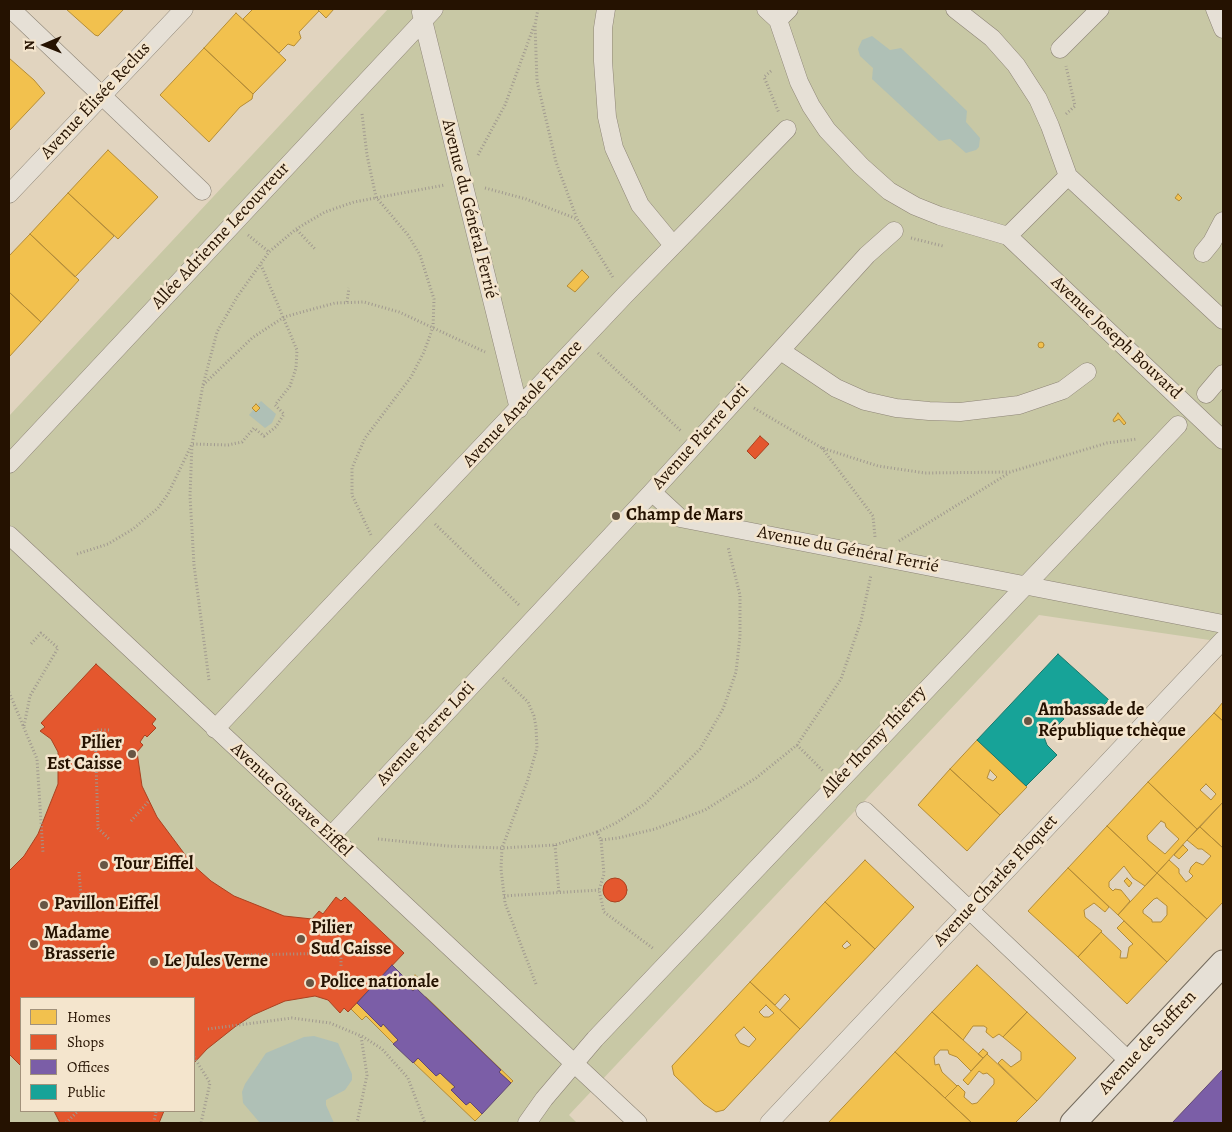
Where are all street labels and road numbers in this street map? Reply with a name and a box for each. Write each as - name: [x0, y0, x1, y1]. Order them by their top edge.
- street label: Avenue Élisée Reclus: [36, 38, 156, 164]
- street label: Avenue du Général Ferrié: [436, 117, 502, 301]
- street label: Allée Adrienne Lecouvreur: [147, 158, 295, 314]
- street label: Avenue Joseph Bouvard: [1046, 272, 1186, 404]
- street label: Avenue Anatole France: [459, 336, 587, 472]
- street label: Avenue Pierre Loti: [648, 380, 754, 494]
- street label: Avenue du Général Ferrié: [756, 522, 940, 578]
- street label: Avenue Pierre Loti: [372, 677, 480, 791]
- street label: Allée Thomy Thierry: [817, 682, 931, 802]
- street label: Avenue Gustave Eiffel: [226, 738, 356, 862]
- street label: Avenue Charles Floquet: [929, 811, 1063, 951]
- street label: Avenue de Suffren: [1095, 987, 1201, 1099]

